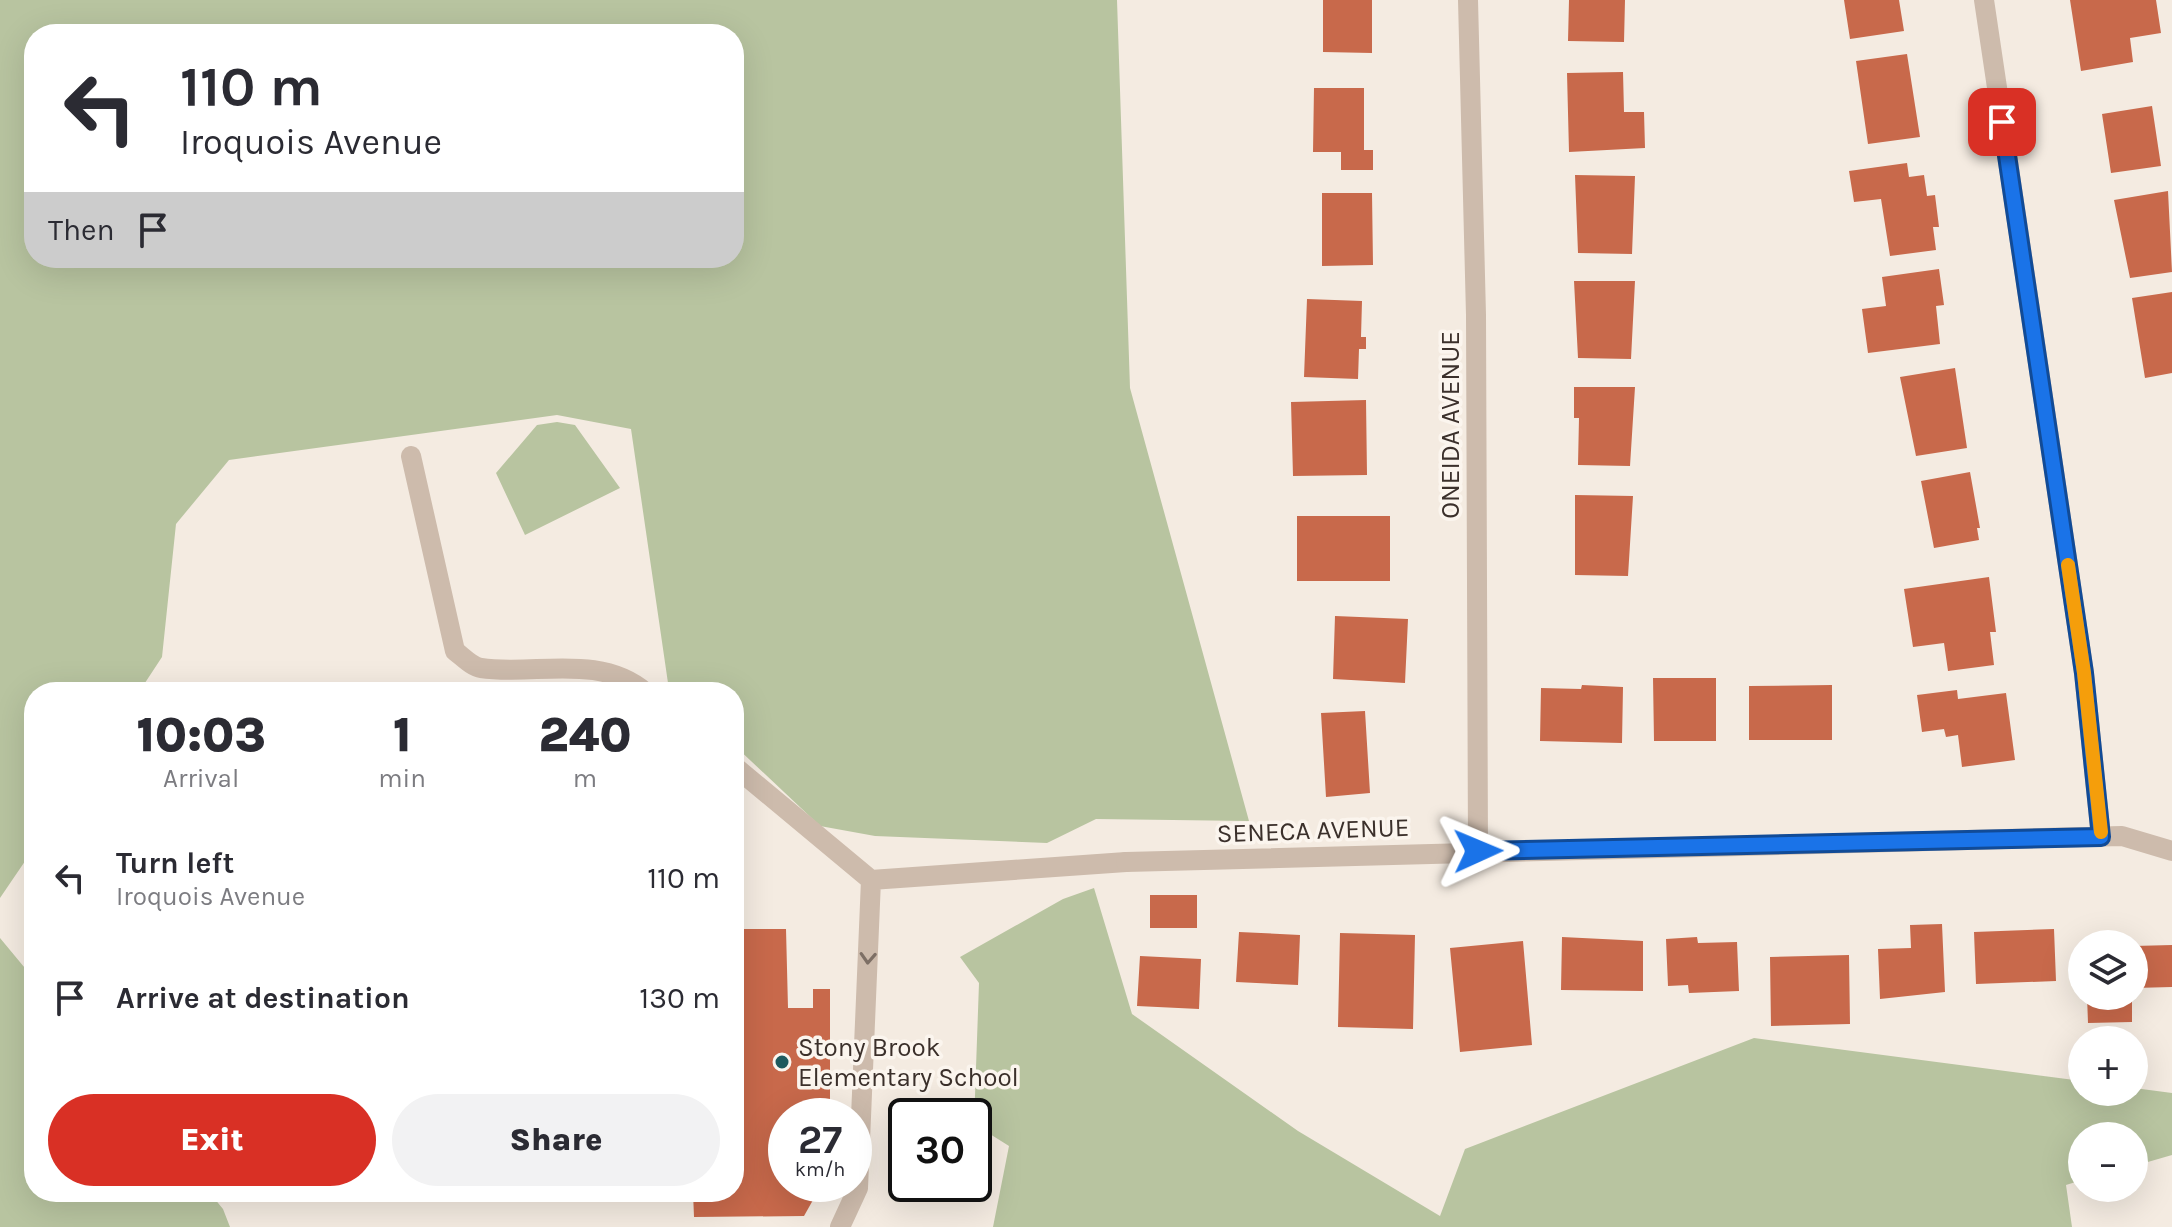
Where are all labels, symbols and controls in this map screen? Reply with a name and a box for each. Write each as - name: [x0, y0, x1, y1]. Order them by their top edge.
- text: 110 m: [180, 54, 323, 119]
- icon: left: [48, 56, 152, 160]
- pin: [1968, 88, 2036, 156]
- icon: arrive: [1980, 100, 2024, 144]
- text: Iroquois Avenue: [180, 121, 442, 163]
- icon: arrive: [131, 208, 175, 252]
- text: Then: [48, 212, 115, 248]
- street label: ONEIDA AVENUE: [1435, 331, 1466, 519]
- text: 10:03: [136, 707, 266, 763]
- text: 1: [393, 707, 411, 763]
- text: 240: [538, 707, 632, 763]
- text: Arrival: [163, 763, 239, 794]
- text: min: [378, 763, 426, 794]
- text: m: [573, 763, 597, 794]
- position arrow: [1436, 809, 1520, 893]
- street label: SENECA AVENUE: [1216, 812, 1410, 849]
- text: Turn left: [116, 845, 234, 881]
- icon: left: [48, 856, 92, 900]
- text: 110 m: [647, 860, 720, 896]
- text: Iroquois Avenue: [116, 881, 305, 912]
- map controls: [2068, 930, 2148, 1202]
- button: layers: [2068, 930, 2148, 1010]
- one-way arrow: [860, 952, 877, 965]
- icon: arrive: [48, 976, 92, 1020]
- text: Arrive at destination: [116, 980, 410, 1016]
- text: 130 m: [639, 980, 720, 1016]
- button: +: [2068, 1026, 2148, 1106]
- place label: Stony Brook Elementary School: [798, 1032, 1019, 1093]
- marker: Stony Brook Elementary School: [773, 1053, 791, 1071]
- button: Exit: [48, 1094, 376, 1186]
- button: Share: [392, 1094, 720, 1186]
- speed limit sign: 30: [888, 1098, 992, 1202]
- text: 27: [798, 1116, 842, 1163]
- button: −: [2068, 1122, 2148, 1202]
- text: km/h: [795, 1158, 845, 1181]

